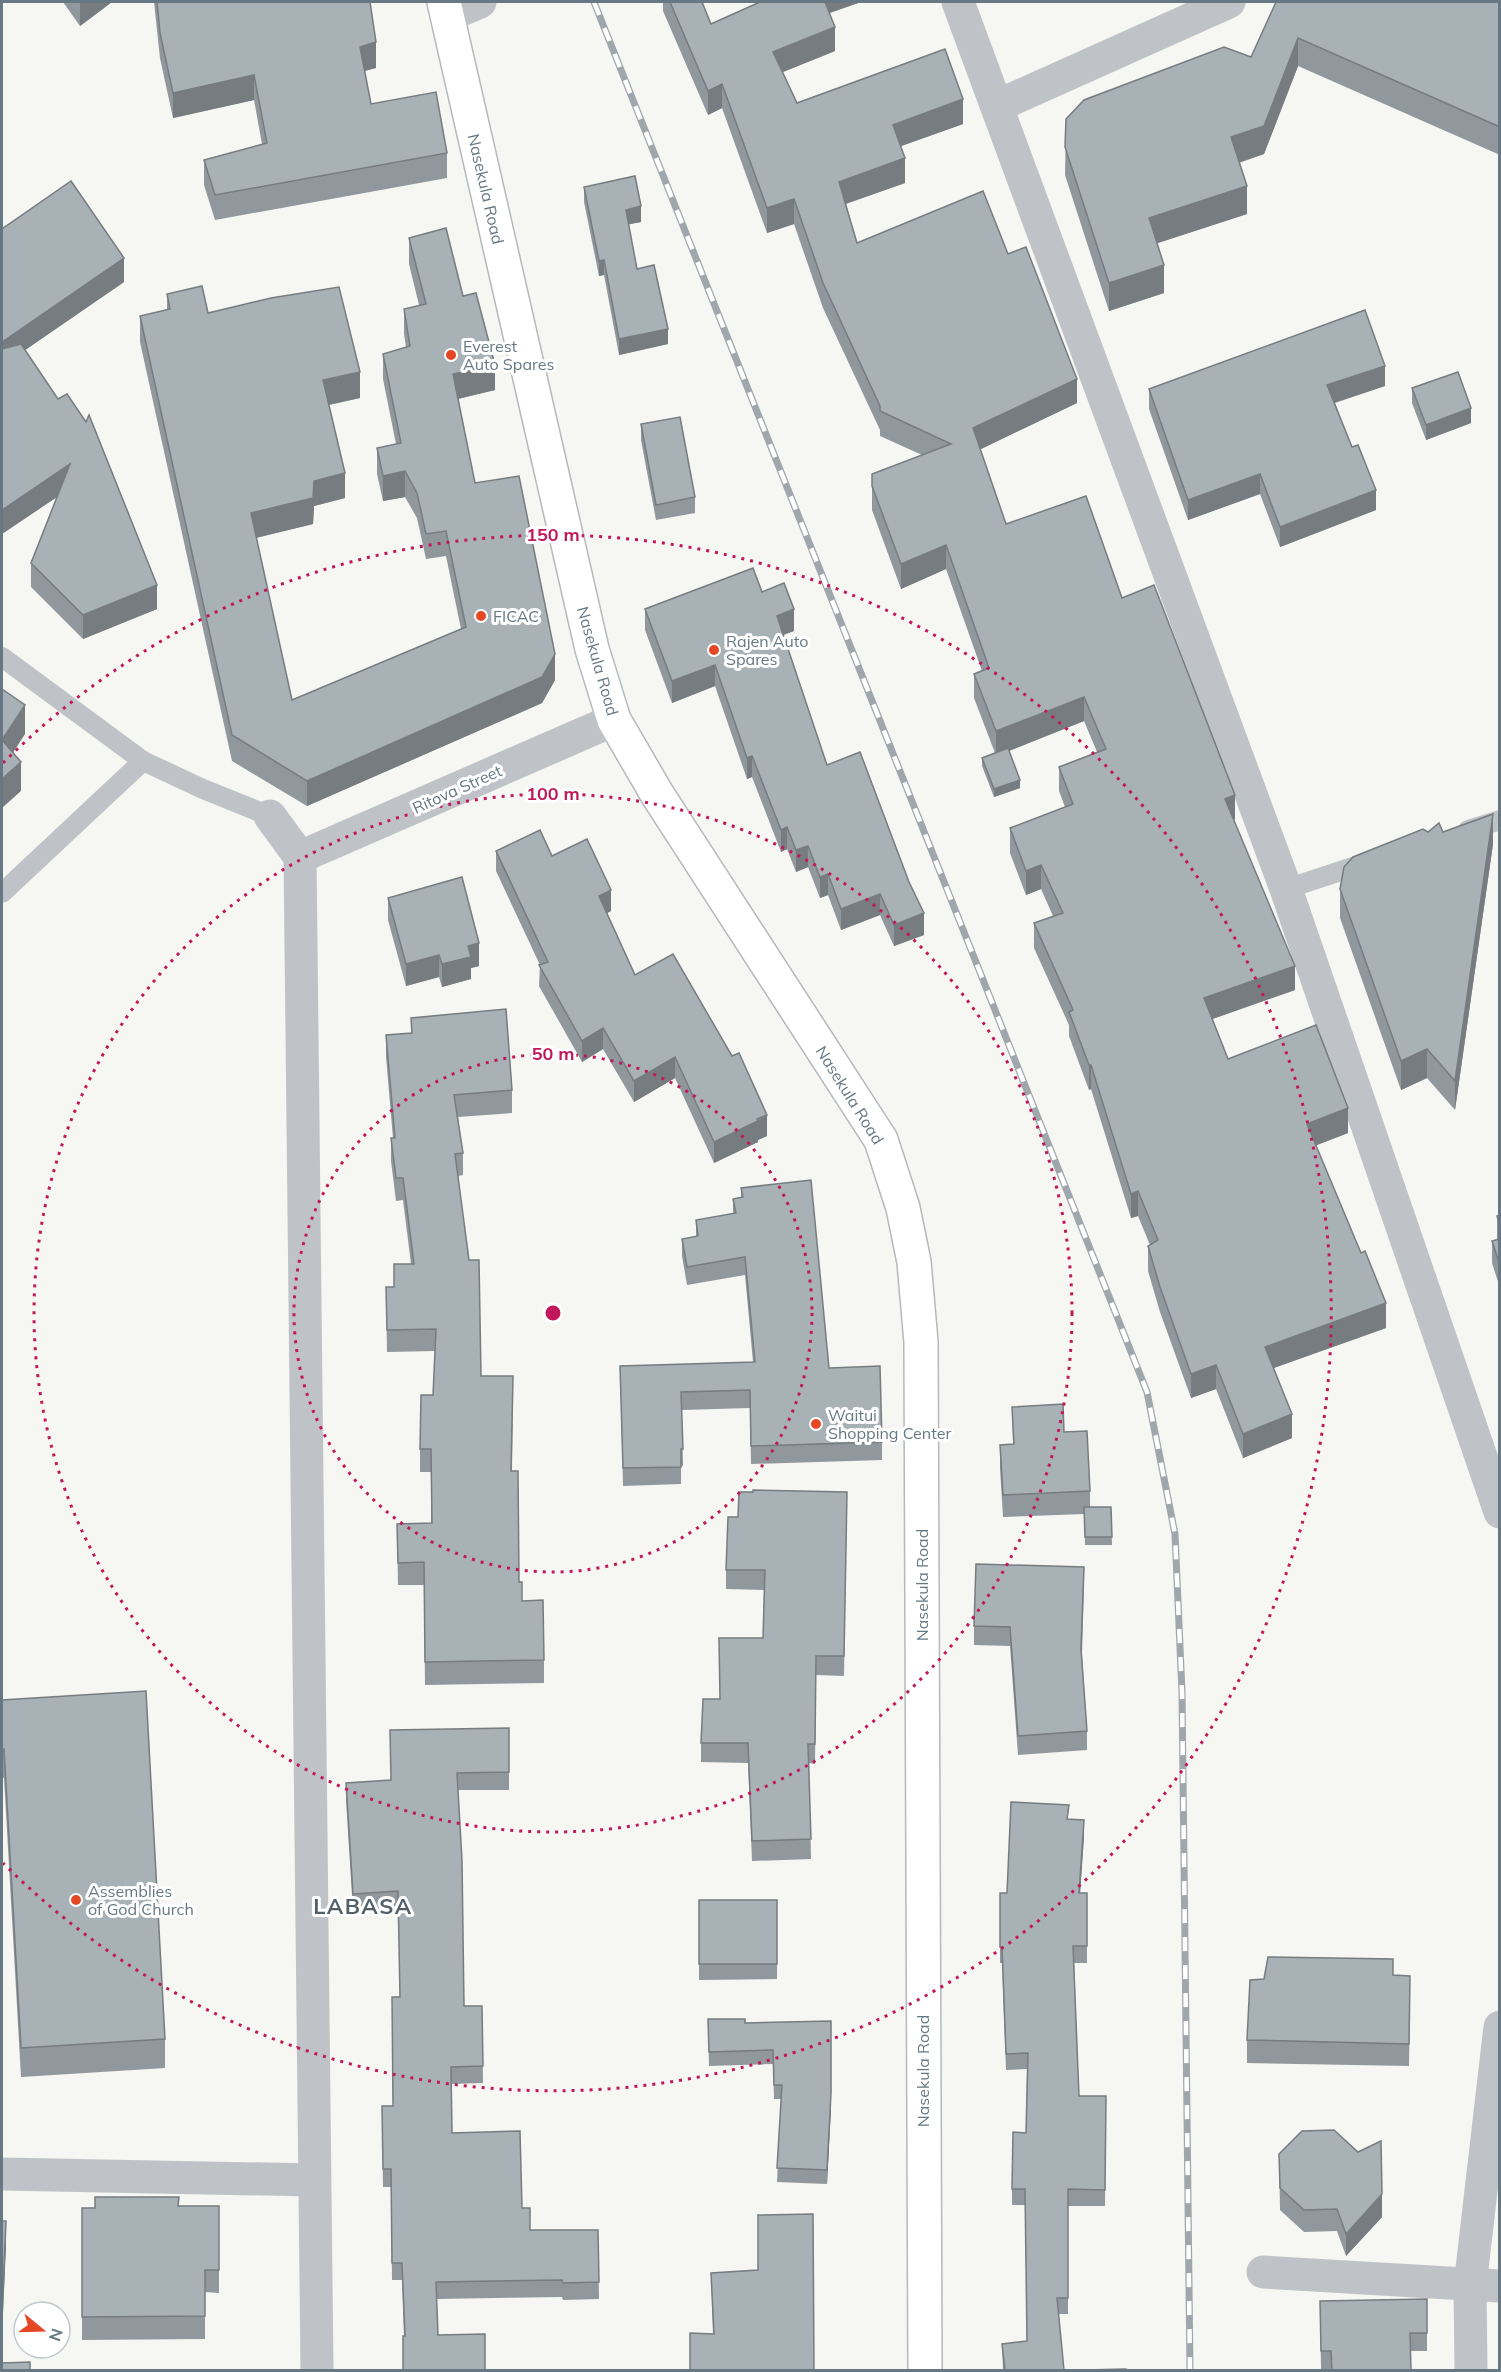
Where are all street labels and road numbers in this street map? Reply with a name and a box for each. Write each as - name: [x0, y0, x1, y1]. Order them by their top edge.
- street label: Nasekula Road: [464, 132, 508, 246]
- street label: Nasekula Road: [573, 604, 623, 718]
- street label: Ritova Street: [409, 760, 505, 818]
- street label: Nasekula Road: [812, 1042, 888, 1148]
- street label: Nasekula Road: [912, 1529, 932, 1641]
- street label: Nasekula Road: [913, 2015, 933, 2127]

